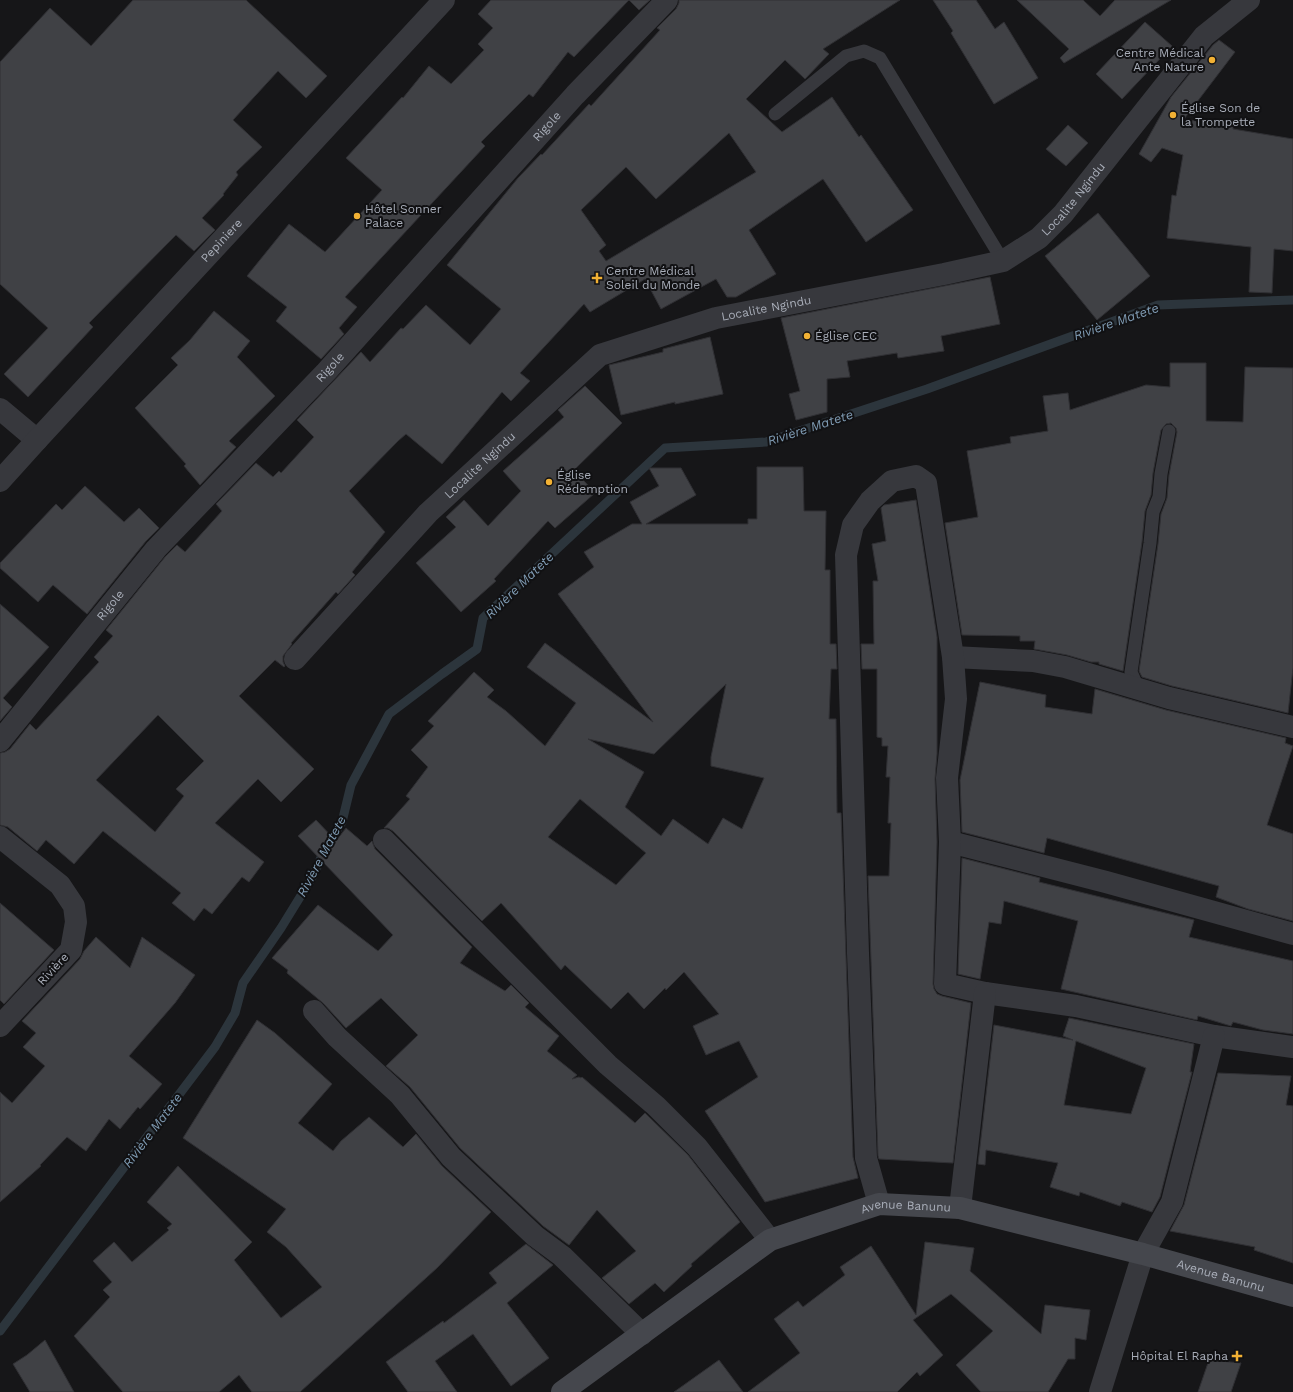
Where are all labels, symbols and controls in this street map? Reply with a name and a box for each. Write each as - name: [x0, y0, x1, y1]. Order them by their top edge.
- place label: Centre Médical Ante Nature: [1116, 46, 1204, 74]
- marker: Centre Médical Ante Nature: [1207, 55, 1217, 65]
- place label: Église Son de la Trompette: [1181, 101, 1260, 129]
- street label: Rigole: [530, 109, 564, 144]
- marker: Église Son de la Trompette: [1168, 110, 1178, 120]
- street label: Localite Ngindu: [1038, 160, 1108, 239]
- place label: Hôtel Sonner Palace: [365, 202, 442, 230]
- marker: Hôtel Sonner Palace: [352, 211, 362, 221]
- street label: Pepiniere: [198, 216, 245, 265]
- place label: Centre Médical Soleil du Monde: [606, 264, 700, 292]
- marker: Centre Médical Soleil du Monde: [591, 272, 603, 284]
- street label: Localite Ngindu: [720, 293, 812, 324]
- water label: Rivière Matete: [1072, 300, 1161, 343]
- place label: Église CEC: [815, 329, 877, 343]
- marker: Église CEC: [802, 331, 812, 341]
- street label: Rigole: [313, 350, 347, 385]
- water label: Rivière Matete: [765, 407, 855, 448]
- street label: Localite Ngindu: [442, 429, 518, 501]
- place label: Église Rédemption: [557, 468, 628, 496]
- marker: Église Rédemption: [544, 477, 554, 487]
- water label: Rivière Matete: [482, 549, 557, 622]
- street label: Rigole: [94, 587, 127, 623]
- water label: Rivière Matete: [294, 813, 349, 899]
- street label: Rivière: [35, 950, 71, 988]
- water label: Rivière Matete: [120, 1090, 185, 1170]
- street label: Avenue Banunu: [859, 1197, 951, 1217]
- street label: Avenue Banunu: [1175, 1257, 1266, 1295]
- place label: Hôpital El Rapha: [1131, 1349, 1228, 1363]
- marker: Hôpital El Rapha: [1231, 1350, 1243, 1362]

